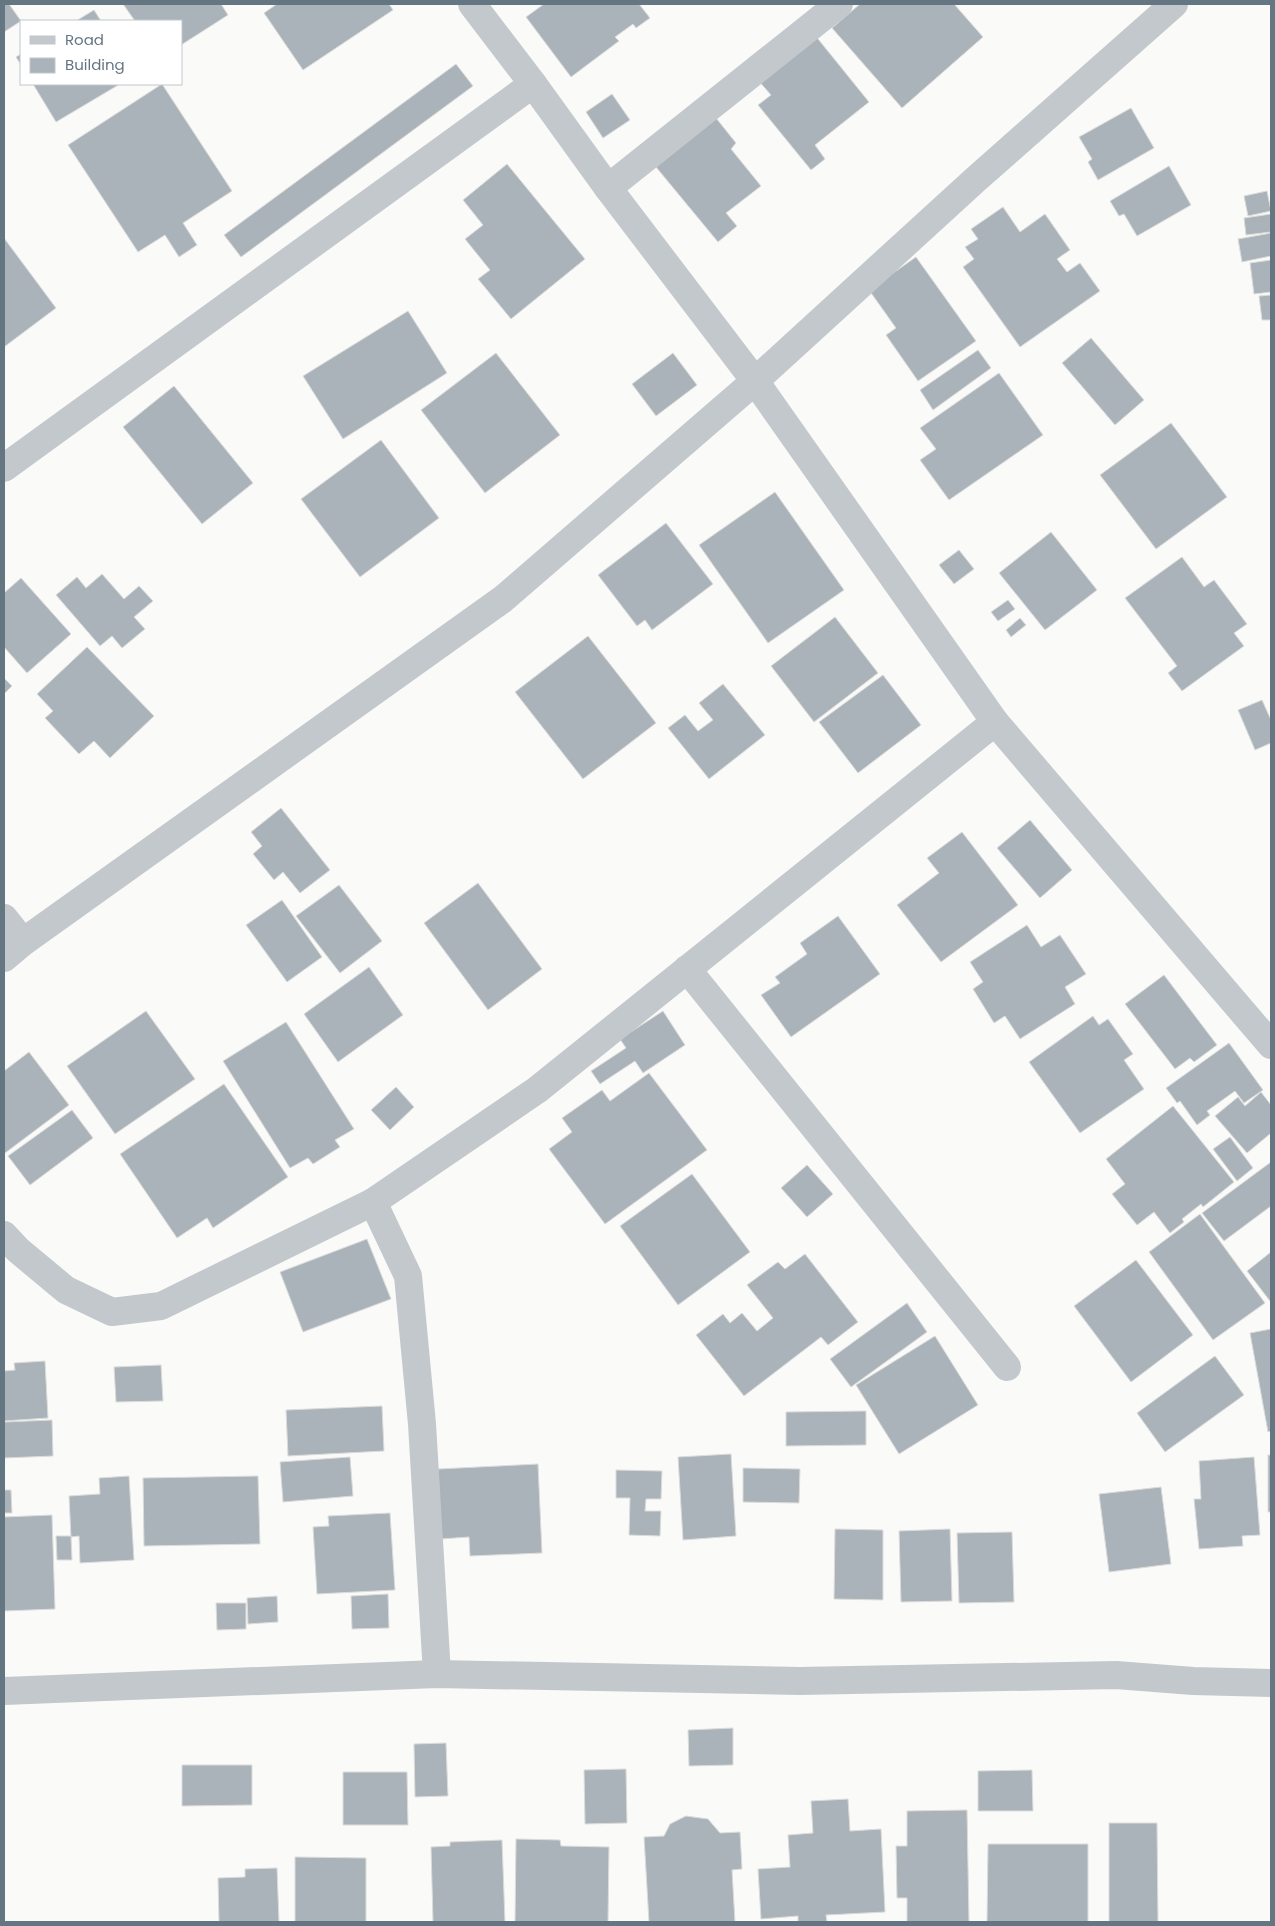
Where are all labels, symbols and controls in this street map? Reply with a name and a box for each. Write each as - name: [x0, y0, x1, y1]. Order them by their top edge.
- legend: [20, 20, 182, 85]
- text: Road: [65, 29, 104, 50]
- text: Building: [65, 54, 125, 75]

